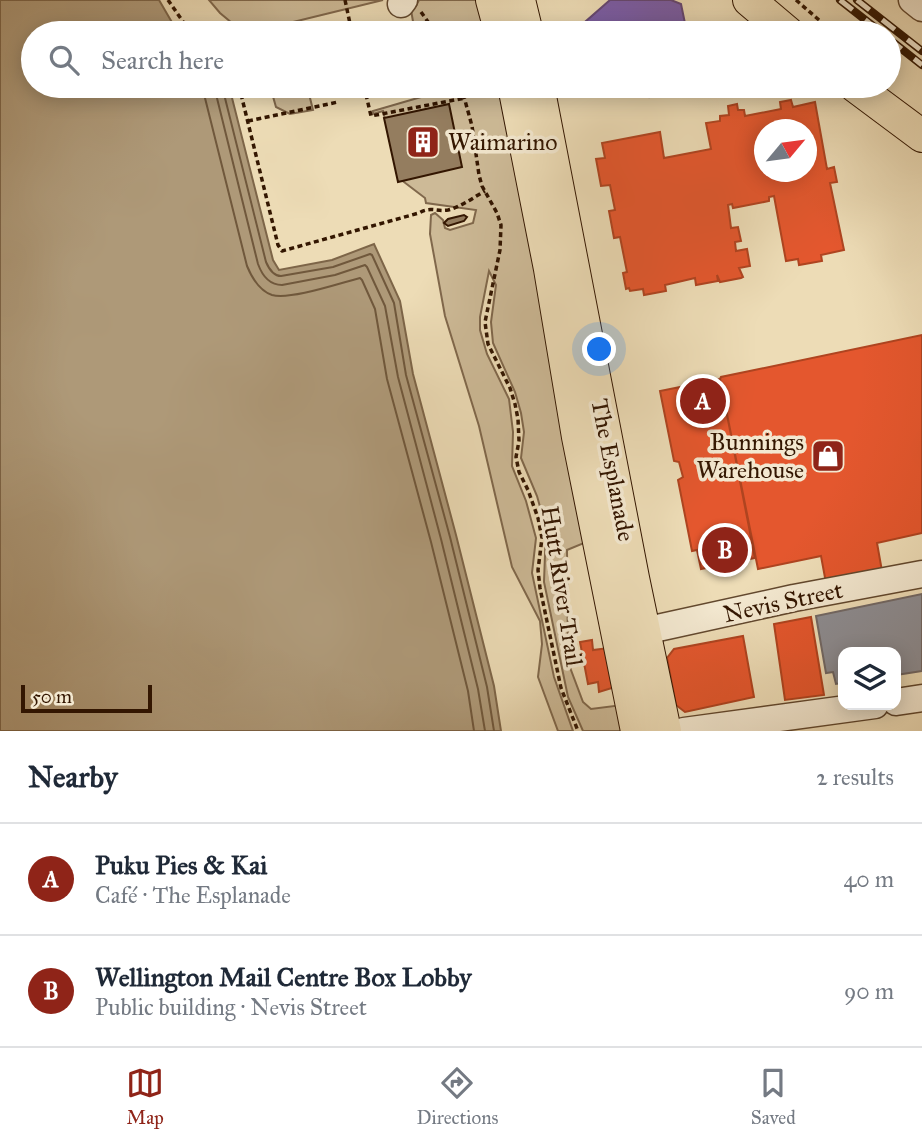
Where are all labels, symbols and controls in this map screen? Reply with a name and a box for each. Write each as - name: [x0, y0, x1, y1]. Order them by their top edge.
- search box: [21, 21, 901, 98]
- icon: search: [45, 41, 83, 79]
- text: Search here: [101, 44, 224, 76]
- north arrow: [754, 119, 817, 182]
- building icon: Waimarino: [404, 123, 442, 161]
- place label: Waimarino: [448, 127, 558, 157]
- your location: [582, 332, 616, 366]
- pin: A: [680, 375, 726, 427]
- street label: The Esplanade: [584, 396, 642, 544]
- place label: Bunnings Warehouse: [696, 427, 804, 485]
- shop icon: Bunnings Warehouse: [809, 437, 847, 475]
- street label: Hutt River Trail: [535, 504, 590, 669]
- pin: B: [702, 524, 748, 576]
- street label: Nevis Street: [720, 575, 846, 629]
- map controls: [838, 647, 901, 710]
- button: layers: [838, 647, 901, 710]
- scale bar: [21, 682, 152, 714]
- text: 50 m: [32, 685, 72, 708]
- text: Nearby: [28, 759, 118, 795]
- text: 2 results: [816, 763, 894, 791]
- text: Puku Pies & Kai: [95, 849, 267, 881]
- text: A: [43, 865, 59, 893]
- text: 40 m: [844, 865, 894, 893]
- text: Café · The Esplanade: [95, 881, 291, 909]
- text: Wellington Mail Centre Box Lobby: [95, 961, 471, 993]
- text: B: [43, 977, 59, 1005]
- text: 90 m: [844, 977, 894, 1005]
- text: Public building · Nevis Street: [95, 993, 367, 1021]
- tab: Map: [126, 1064, 164, 1129]
- tab: Directions: [416, 1064, 498, 1129]
- tab: Saved: [751, 1064, 796, 1129]

